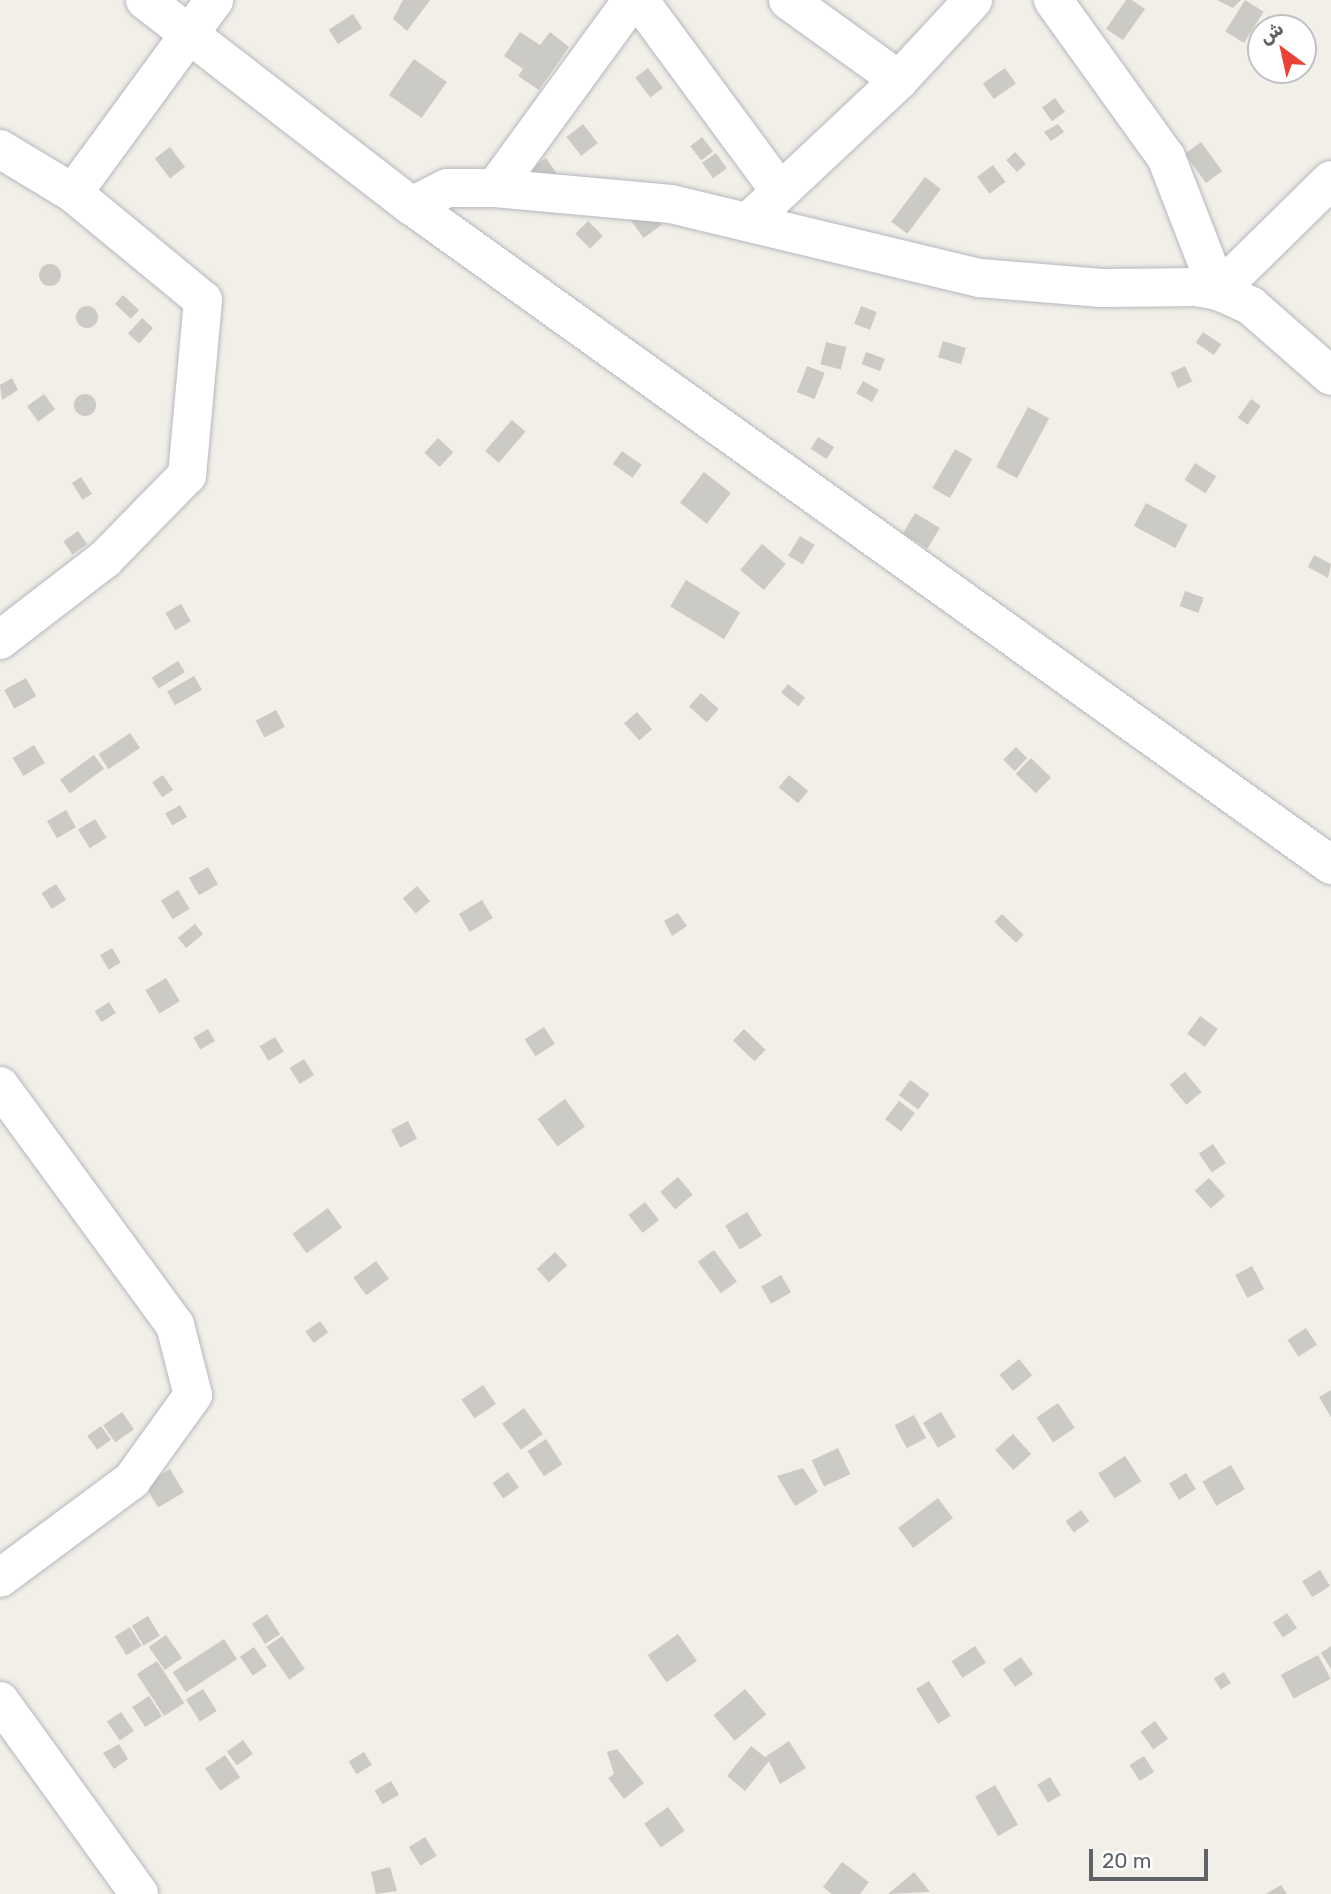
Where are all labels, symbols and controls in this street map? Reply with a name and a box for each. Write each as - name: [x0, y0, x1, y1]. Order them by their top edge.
- north arrow: [1247, 14, 1317, 84]
- text: ش: [1255, 16, 1288, 49]
- scale bar: [1093, 1834, 1212, 1878]
- text: 20 m: [1102, 1848, 1151, 1873]

